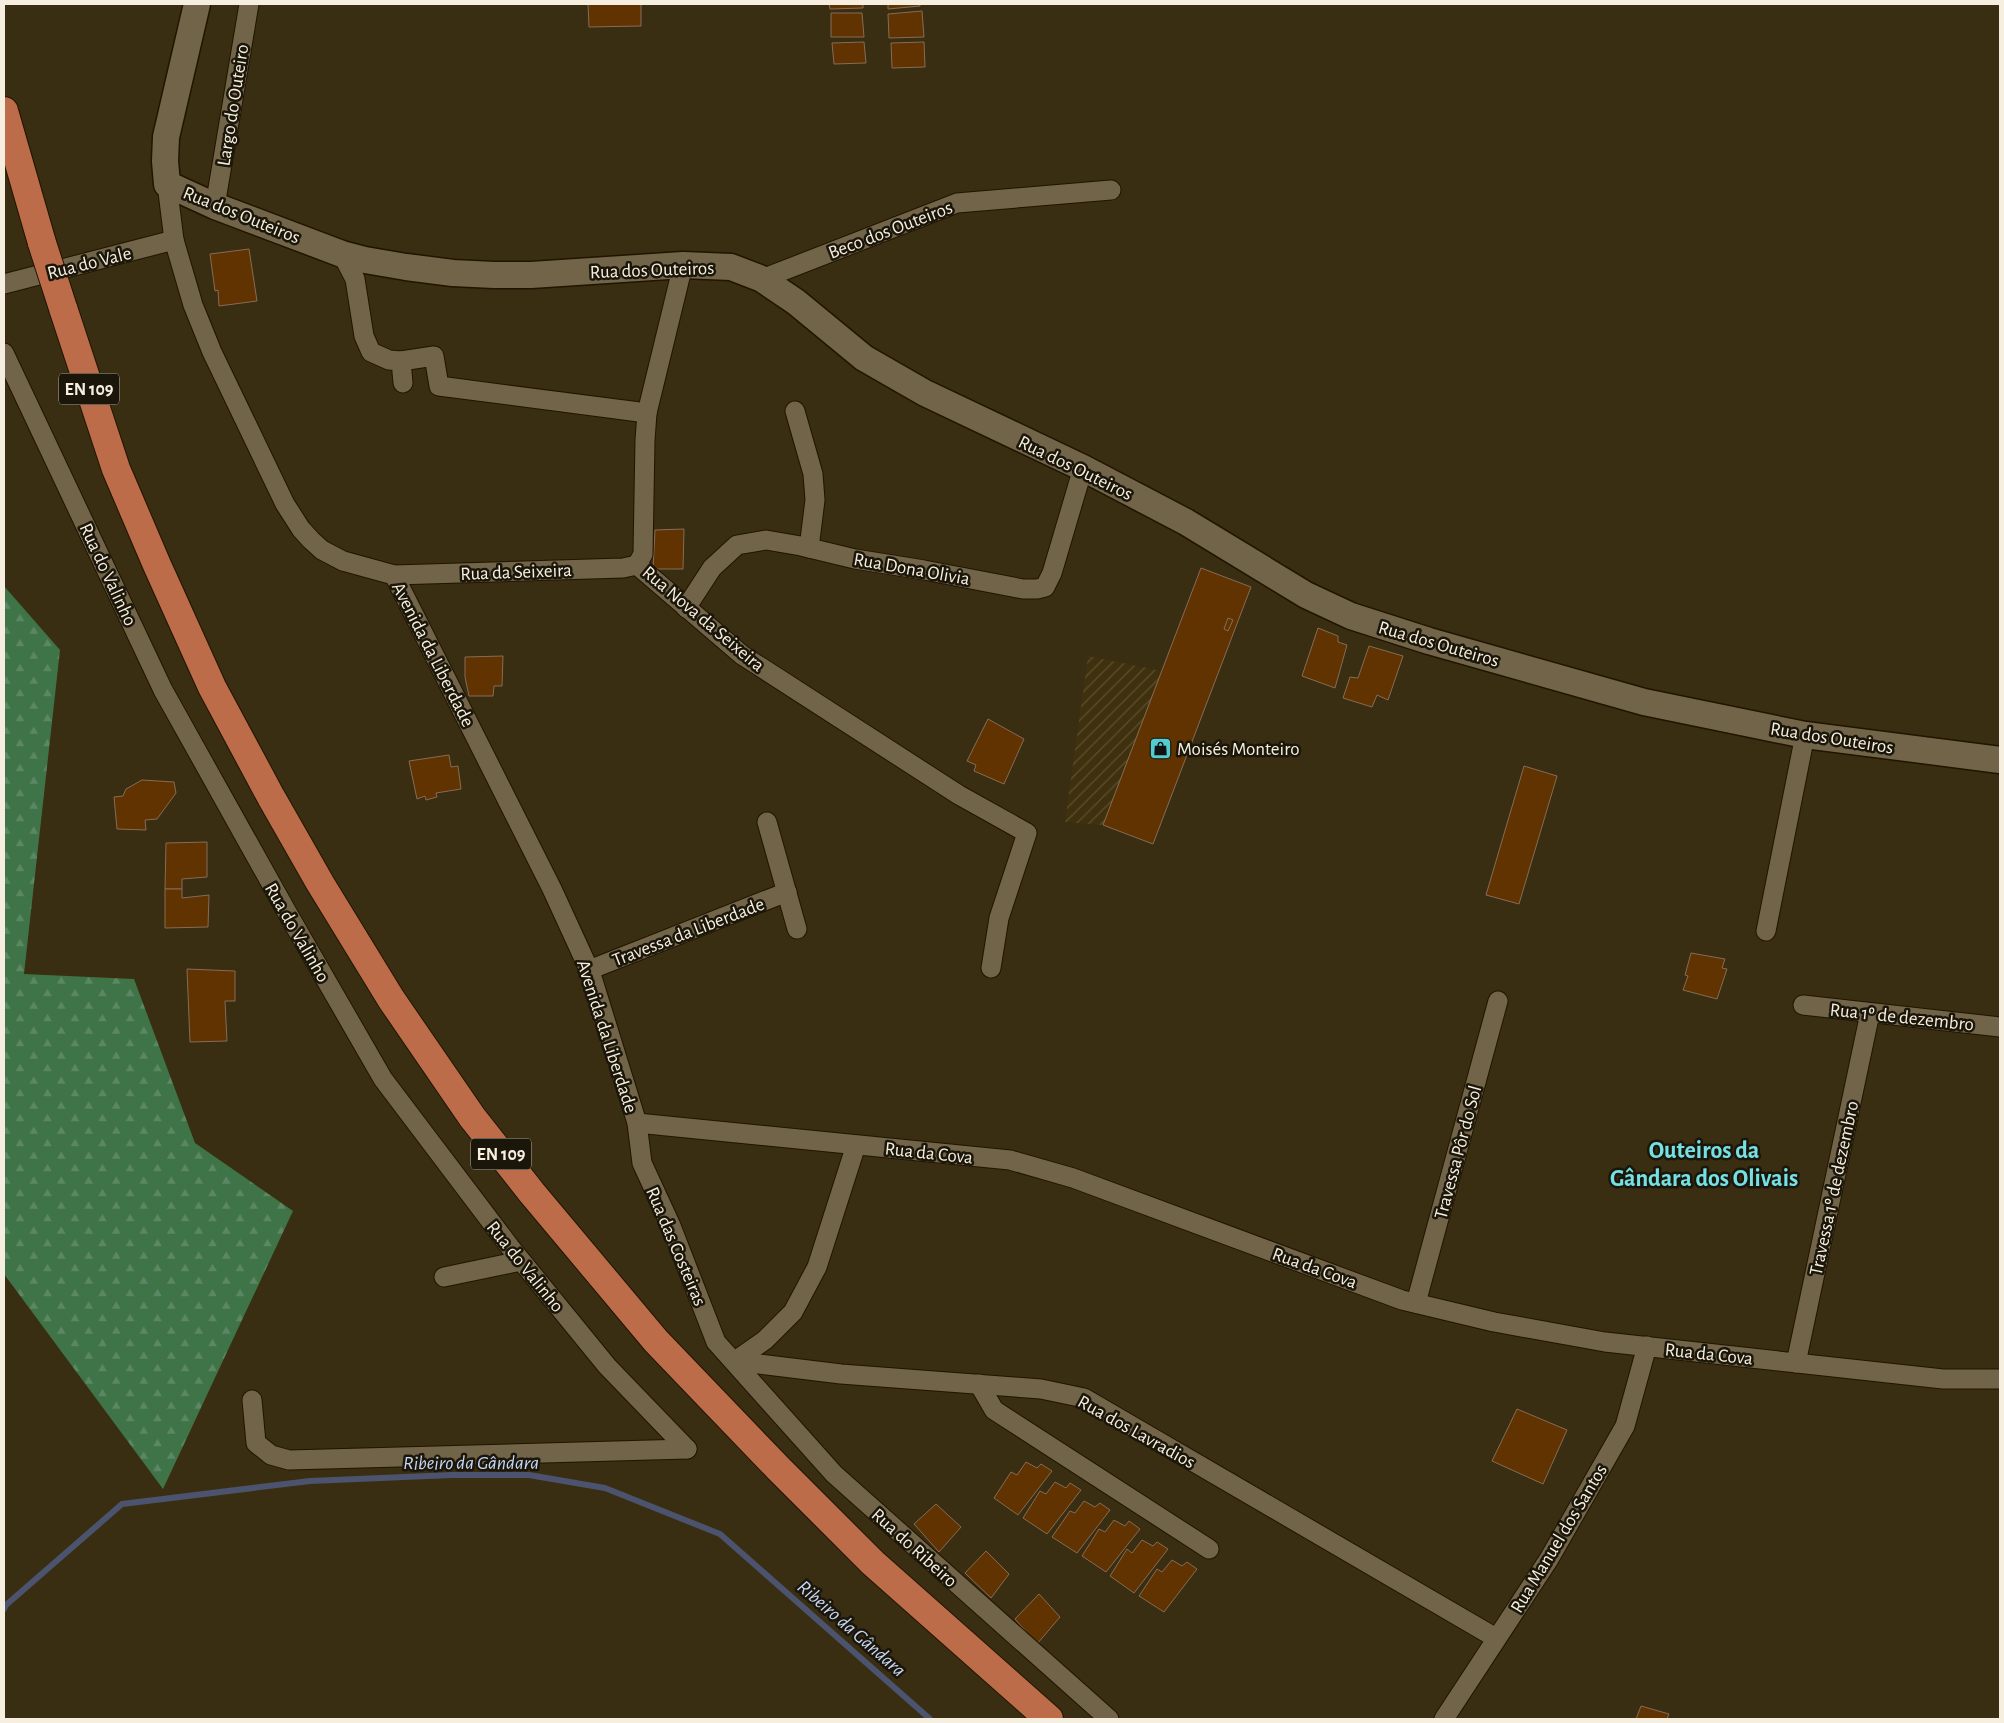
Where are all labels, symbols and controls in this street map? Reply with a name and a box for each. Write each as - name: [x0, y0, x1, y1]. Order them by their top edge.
- street label: Largo do Outeiro: [214, 43, 252, 167]
- street label: Rua dos Outeiros: [180, 183, 303, 248]
- street label: Beco dos Outeiros: [826, 198, 955, 263]
- street label: Rua do Vale: [45, 244, 133, 283]
- street label: Rua dos Outeiros: [590, 259, 715, 282]
- road number: EN 109: [59, 374, 119, 404]
- street label: Rua dos Outeiros: [1015, 433, 1135, 504]
- street label: Rua do Valinho: [76, 520, 140, 629]
- street label: Rua Dona Olivia: [852, 550, 972, 589]
- street label: Rua da Seixeira: [460, 561, 572, 584]
- street label: Rua Nova da Seixeira: [638, 563, 768, 676]
- street label: Avenida da Liberdade: [388, 579, 477, 730]
- street label: Rua dos Outeiros: [1376, 618, 1501, 671]
- street label: Rua dos Outeiros: [1769, 719, 1895, 758]
- shop icon: Moisés Monteiro: [1149, 736, 1173, 760]
- place label: Moisés Monteiro: [1177, 740, 1300, 759]
- street label: Rua do Valinho: [261, 880, 333, 986]
- street label: Travessa da Liberdade: [610, 895, 767, 970]
- street label: Avenida da Liberdade: [573, 958, 640, 1115]
- street label: Rua 1º de dezembro: [1829, 1000, 1975, 1035]
- street label: Travessa Pôr do Sol: [1431, 1084, 1485, 1221]
- street label: Travessa 1º de dezembro: [1807, 1099, 1862, 1277]
- road number: EN 109: [471, 1138, 531, 1170]
- street label: Rua da Cova: [884, 1139, 974, 1168]
- district label: Outeiros da Gândara dos Olivais: [1610, 1139, 1798, 1191]
- street label: Rua das Costeiras: [642, 1184, 709, 1309]
- street label: Rua do Valinho: [483, 1218, 567, 1316]
- street label: Rua da Cova: [1270, 1244, 1360, 1293]
- street label: Rua da Cova: [1664, 1340, 1754, 1369]
- street label: Rua dos Lavradios: [1074, 1392, 1198, 1472]
- water label: Ribeiro da Gândara: [403, 1453, 539, 1473]
- street label: Rua Manuel dos Santos: [1507, 1461, 1611, 1616]
- street label: Rua do Ribeiro: [868, 1505, 960, 1591]
- water label: Ribeiro da Gândara: [793, 1577, 909, 1681]

